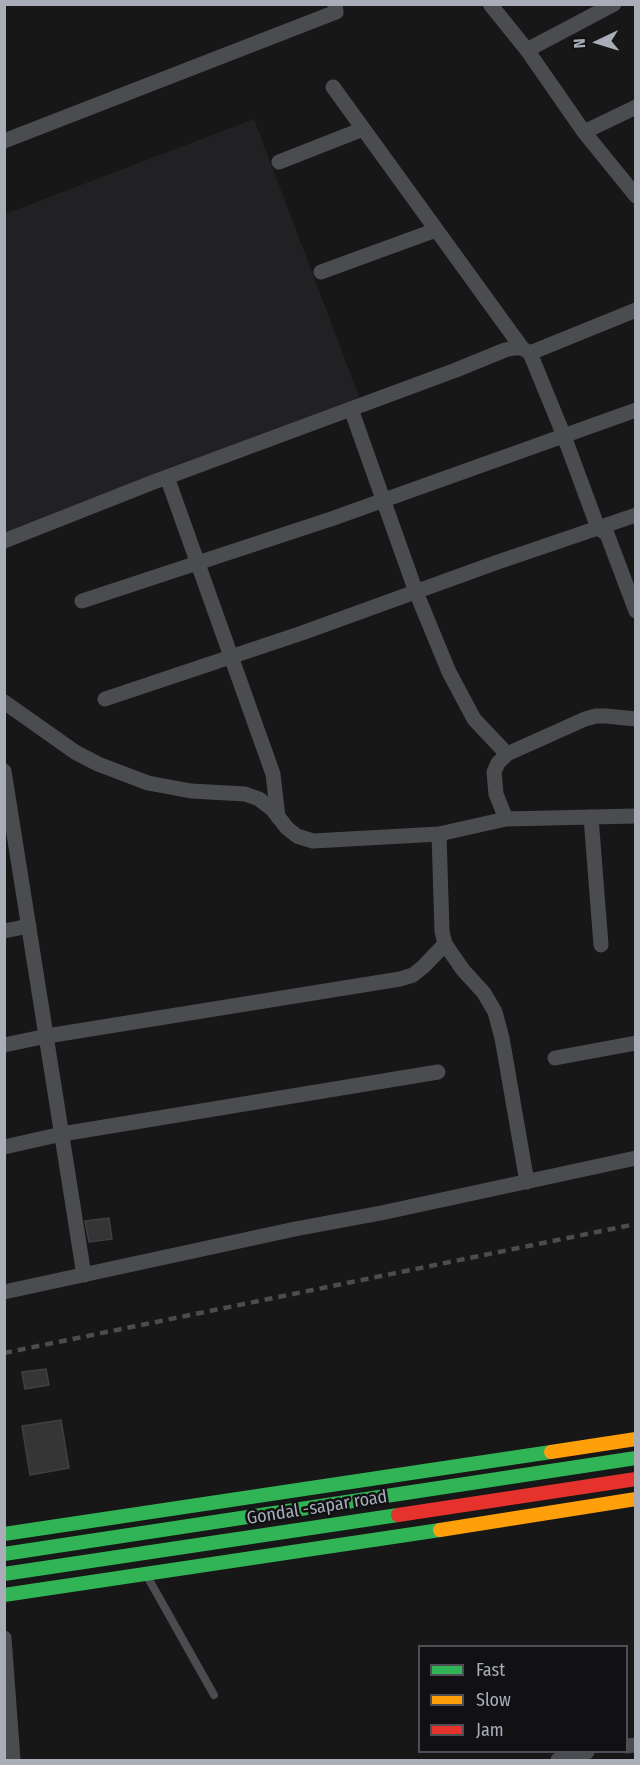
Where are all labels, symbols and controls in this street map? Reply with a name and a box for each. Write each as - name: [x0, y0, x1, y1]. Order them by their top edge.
- north arrow: [568, 12, 628, 72]
- text: N: [570, 38, 589, 49]
- street label: Gondal -sapar road: [245, 1486, 389, 1530]
- legend: [418, 1645, 628, 1753]
- text: Fast: [476, 1659, 505, 1681]
- text: Slow: [476, 1689, 511, 1711]
- text: Jam: [476, 1719, 504, 1741]

